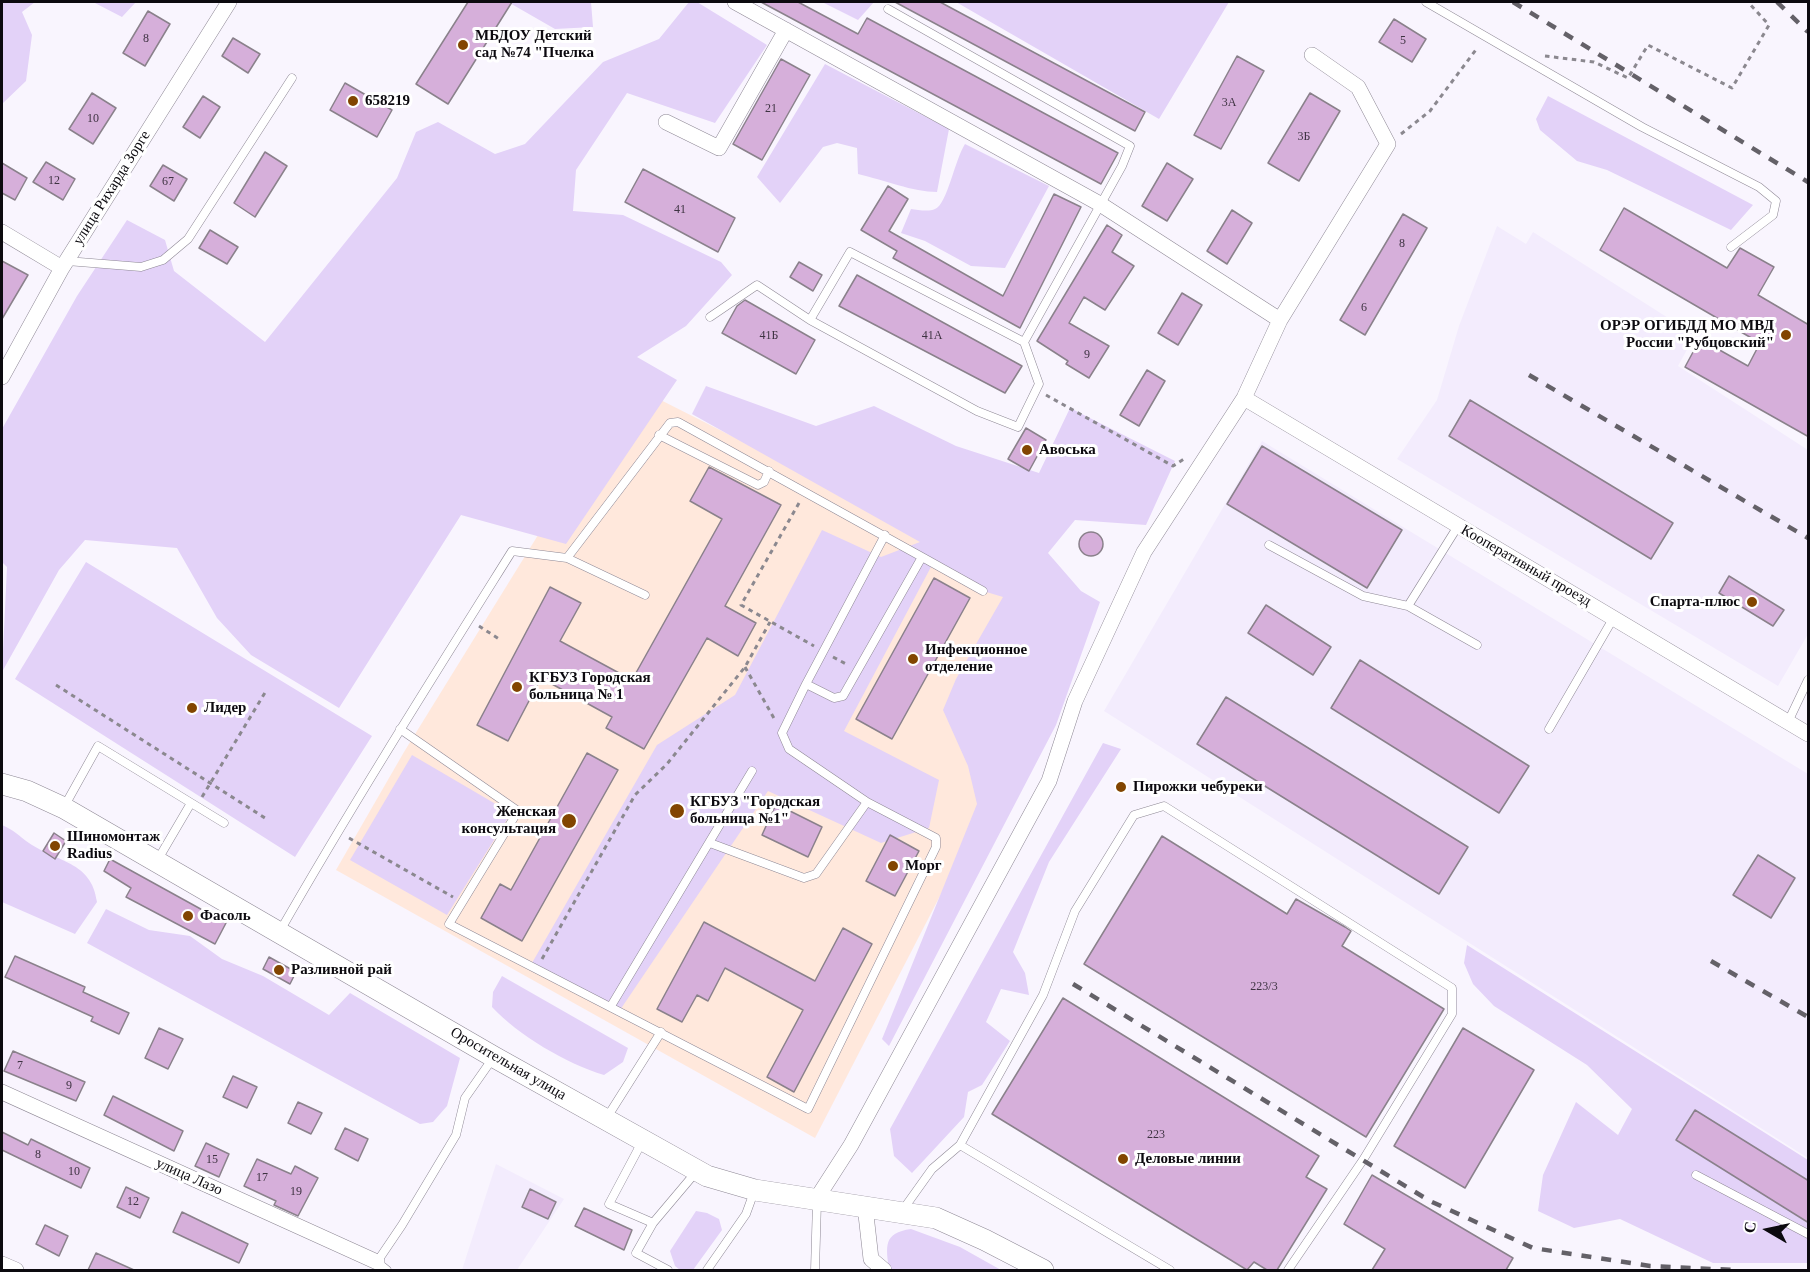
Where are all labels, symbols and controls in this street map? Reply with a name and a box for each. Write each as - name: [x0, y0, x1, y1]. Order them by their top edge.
- place label: МБДОУ Детский сад №74 "Пчелка: [475, 27, 594, 62]
- house number: 8: [143, 32, 149, 46]
- house number: 5: [1400, 34, 1406, 48]
- marker: МБДОУ Детский сад №74 "Пчелка: [456, 38, 470, 52]
- place label: 658219: [365, 92, 410, 110]
- marker: 658219: [346, 94, 360, 108]
- house number: 3А: [1222, 96, 1236, 110]
- house number: 21: [765, 102, 777, 116]
- house number: 10: [87, 112, 99, 126]
- street label: улица Рихарда Зорге: [70, 127, 154, 249]
- house number: 3Б: [1298, 130, 1310, 144]
- house number: 12: [48, 174, 60, 188]
- house number: 67: [162, 175, 174, 189]
- house number: 41: [674, 203, 686, 217]
- house number: 8: [1399, 237, 1405, 251]
- house number: 6: [1361, 301, 1367, 315]
- place label: ОРЭР ОГИБДД МО МВД России "Рубцовский": [1600, 317, 1774, 352]
- marker: ОРЭР ОГИБДД МО МВД России "Рубцовский": [1779, 328, 1793, 342]
- house number: 41Б: [760, 329, 778, 343]
- house number: 41А: [922, 329, 942, 343]
- house number: 9: [1084, 348, 1090, 362]
- place label: Авоська: [1039, 441, 1096, 459]
- marker: Авоська: [1020, 443, 1034, 457]
- street label: Кооперативный проезд: [1458, 521, 1594, 611]
- place label: Спарта-плюс: [1650, 593, 1740, 611]
- marker: Спарта-плюс: [1745, 595, 1759, 609]
- place label: Инфекционное отделение: [925, 641, 1027, 676]
- marker: Инфекционное отделение: [906, 652, 920, 666]
- place label: КГБУЗ Городская больница № 1: [529, 669, 651, 704]
- marker: КГБУЗ Городская больница № 1: [510, 680, 524, 694]
- place label: Лидер: [204, 699, 246, 717]
- marker: Лидер: [185, 701, 199, 715]
- place label: Пирожки чебуреки: [1133, 778, 1263, 796]
- marker: Пирожки чебуреки: [1114, 780, 1128, 794]
- place label: КГБУЗ "Городская больница №1": [690, 793, 820, 828]
- marker: КГБУЗ "Городская больница №1": [668, 802, 686, 820]
- place label: Женская консультация: [462, 803, 556, 838]
- marker: Женская консультация: [560, 812, 578, 830]
- place label: Шиномонтаж Radius: [67, 828, 160, 863]
- marker: Шиномонтаж Radius: [48, 839, 62, 853]
- place label: Морг: [905, 857, 942, 875]
- marker: Морг: [886, 859, 900, 873]
- place label: Фасоль: [200, 907, 251, 925]
- marker: Фасоль: [181, 909, 195, 923]
- place label: Разливной рай: [291, 961, 392, 979]
- marker: Разливной рай: [272, 963, 286, 977]
- house number: 223/3: [1250, 980, 1278, 994]
- street label: Оросительная улица: [447, 1024, 569, 1104]
- house number: 7: [17, 1059, 23, 1073]
- house number: 9: [66, 1079, 72, 1093]
- house number: 223: [1147, 1128, 1165, 1142]
- house number: 8: [35, 1148, 41, 1162]
- place label: Деловые линии: [1135, 1150, 1241, 1168]
- marker: Деловые линии: [1116, 1152, 1130, 1166]
- house number: 15: [206, 1153, 218, 1167]
- street label: улица Лазо: [153, 1154, 225, 1200]
- house number: 10: [68, 1165, 80, 1179]
- house number: 17: [256, 1171, 268, 1185]
- house number: 19: [290, 1185, 302, 1199]
- house number: 12: [127, 1195, 139, 1209]
- north arrow: [1738, 1200, 1798, 1260]
- text: С: [1740, 1220, 1759, 1234]

